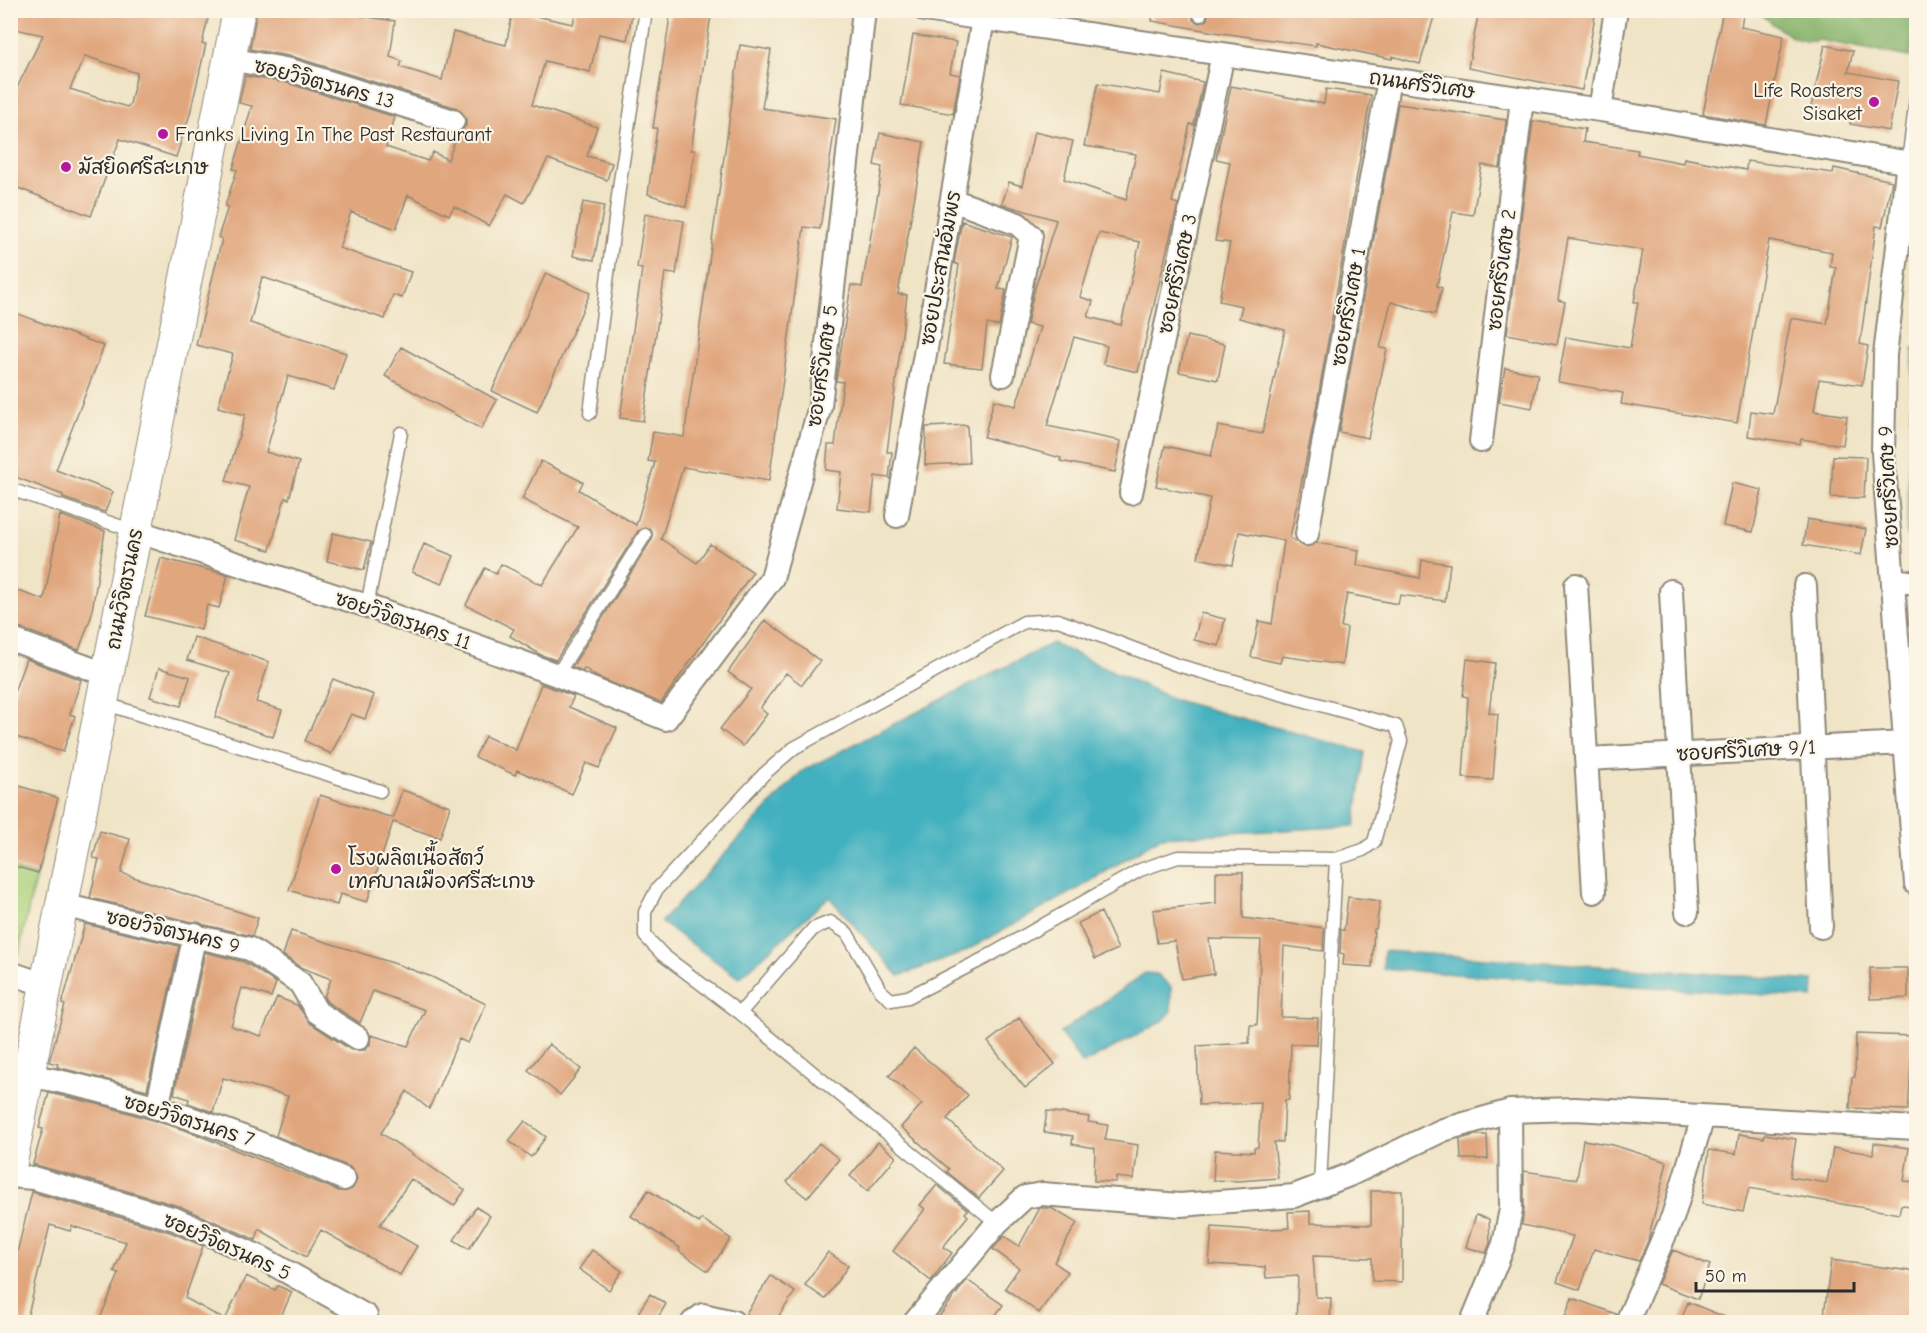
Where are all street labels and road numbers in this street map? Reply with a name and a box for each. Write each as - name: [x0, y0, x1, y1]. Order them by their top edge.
- street label: ซอยวิจิตรนคร 13: [251, 53, 397, 113]
- street label: ถนนศรีวิเศษ: [1368, 65, 1477, 103]
- street label: ซอยประสานอัมพร: [916, 189, 965, 347]
- street label: ซอยศรีวิเศษ 2: [1482, 208, 1520, 332]
- street label: ซอยศรีวิเศษ 3: [1153, 212, 1201, 336]
- street label: ซอยศรีวิเศษ 1: [1326, 246, 1370, 368]
- street label: ซอยศรีวิเศษ 5: [802, 303, 842, 429]
- street label: ซอยศรีวิเศษ 9: [1873, 425, 1903, 549]
- street label: ถนนวิจิตรนคร: [100, 526, 148, 652]
- street label: ซอยวิจิตรนคร 11: [332, 586, 474, 654]
- street label: ซอยศรีวิเศษ 9/1: [1676, 734, 1816, 766]
- street label: ซอยวิจิตรนคร 9: [104, 904, 242, 958]
- street label: ซอยวิจิตรนคร 7: [121, 1089, 258, 1151]
- street label: ซอยวิจิตรนคร 5: [159, 1207, 295, 1285]

